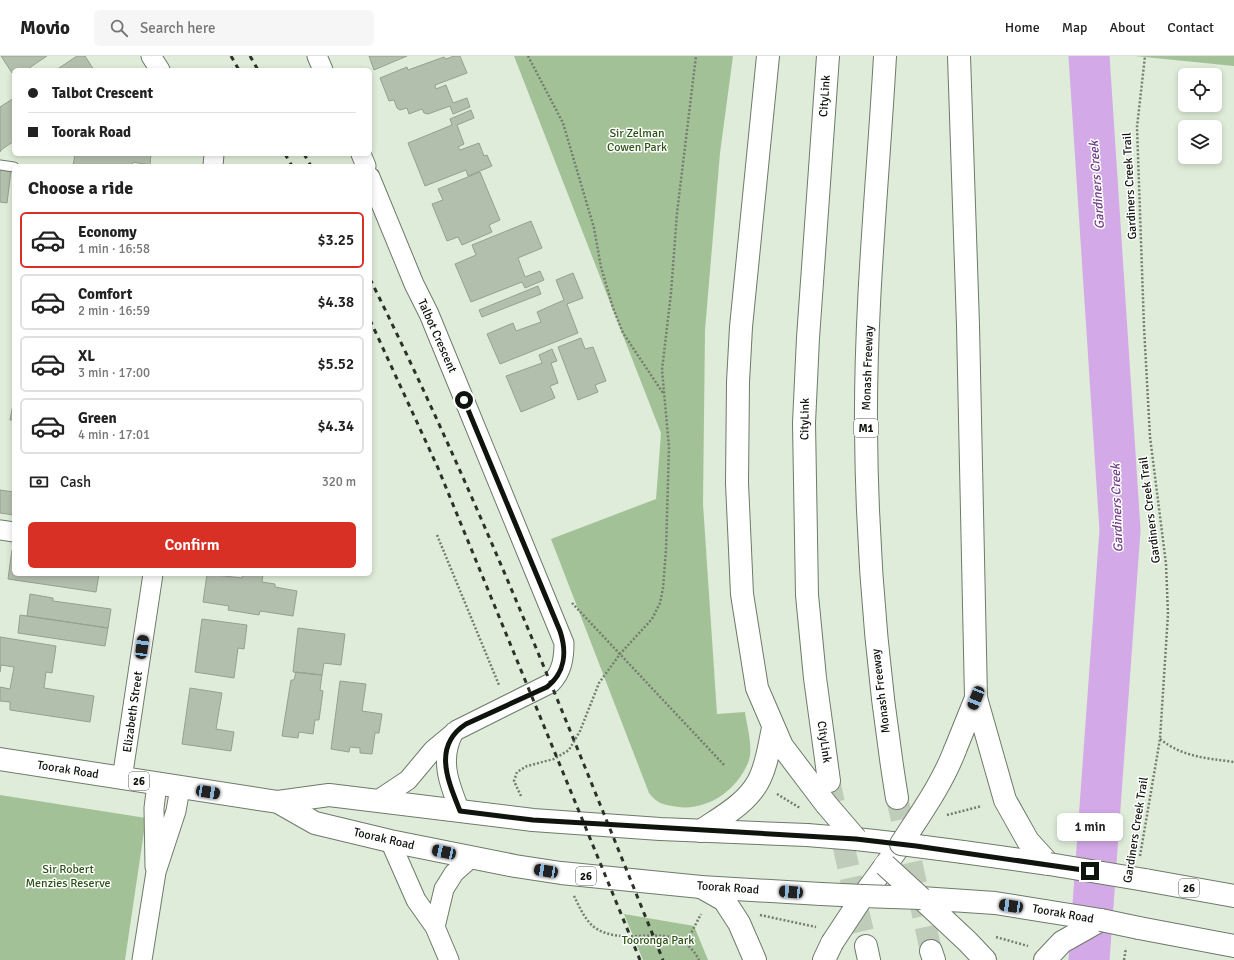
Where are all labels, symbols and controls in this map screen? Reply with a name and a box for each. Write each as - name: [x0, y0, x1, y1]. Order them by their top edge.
- search box: [94, 10, 374, 46]
- text: Movio: [20, 16, 70, 40]
- icon: search: [108, 17, 130, 39]
- text: Search here: [140, 19, 216, 37]
- text: Home: [1005, 19, 1040, 36]
- text: Map: [1062, 19, 1087, 36]
- text: About: [1109, 19, 1145, 36]
- text: Contact: [1167, 19, 1214, 36]
- map controls: [1178, 68, 1222, 164]
- button: locate: [1178, 68, 1222, 112]
- street label: CityLink: [816, 74, 834, 118]
- text: Talbot Crescent: [52, 84, 153, 102]
- button: layers: [1178, 120, 1222, 164]
- text: Toorak Road: [52, 123, 131, 141]
- park label: Sir Zelman Cowen Park: [607, 126, 667, 155]
- street label: Gardiners Creek Trail: [1120, 132, 1140, 240]
- water label: Gardiners Creek: [1086, 139, 1108, 230]
- text: Choose a ride: [28, 177, 133, 199]
- icon: car: [30, 222, 66, 258]
- text: Economy: [78, 223, 137, 241]
- text: $3.25: [317, 231, 354, 249]
- text: 1 min · 16:58: [78, 241, 150, 257]
- icon: car: [30, 284, 66, 320]
- text: Comfort: [78, 285, 132, 303]
- text: $4.38: [317, 293, 354, 311]
- street label: Talbot Crescent: [414, 297, 460, 375]
- text: 2 min · 16:59: [78, 303, 150, 319]
- street label: Monash Freeway: [859, 325, 877, 411]
- icon: car: [30, 346, 66, 382]
- text: XL: [78, 347, 95, 365]
- text: $5.52: [317, 355, 354, 373]
- text: 3 min · 17:00: [78, 365, 150, 381]
- route start: [455, 391, 473, 409]
- street label: CityLink: [797, 398, 813, 440]
- icon: car: [30, 408, 66, 444]
- text: Green: [78, 409, 117, 427]
- text: $4.34: [317, 417, 354, 435]
- road number: M1: [854, 419, 878, 437]
- text: 4 min · 17:01: [78, 427, 150, 443]
- street label: Gardiners Creek Trail: [1136, 455, 1164, 564]
- water label: Gardiners Creek: [1107, 462, 1127, 553]
- icon: cash: [28, 471, 50, 493]
- text: Cash: [60, 473, 91, 491]
- text: 320 m: [322, 474, 356, 490]
- button: Confirm: [28, 522, 356, 568]
- car: [134, 634, 150, 660]
- street label: Monash Freeway: [868, 647, 894, 734]
- street label: Elizabeth Street: [120, 670, 146, 754]
- car: [966, 685, 986, 711]
- street label: CityLink: [814, 720, 834, 764]
- street label: Toorak Road: [36, 758, 100, 782]
- road number: 26: [129, 772, 149, 790]
- street label: Gardiners Creek Trail: [1120, 775, 1152, 884]
- car: [195, 784, 221, 800]
- callout: 1 min: [1057, 813, 1123, 841]
- text: 1 min: [1074, 819, 1106, 835]
- street label: Toorak Road: [352, 825, 416, 853]
- car: [431, 844, 457, 860]
- park label: Sir Robert Menzies Reserve: [25, 862, 111, 891]
- route end: [1081, 862, 1099, 880]
- car: [533, 863, 559, 879]
- road number: 26: [576, 867, 596, 885]
- street label: Toorak Road: [696, 878, 760, 898]
- road number: 26: [1179, 879, 1199, 897]
- car: [779, 885, 803, 899]
- car: [998, 898, 1024, 914]
- street label: Toorak Road: [1031, 901, 1095, 927]
- park label: Tooronga Park: [622, 933, 694, 948]

